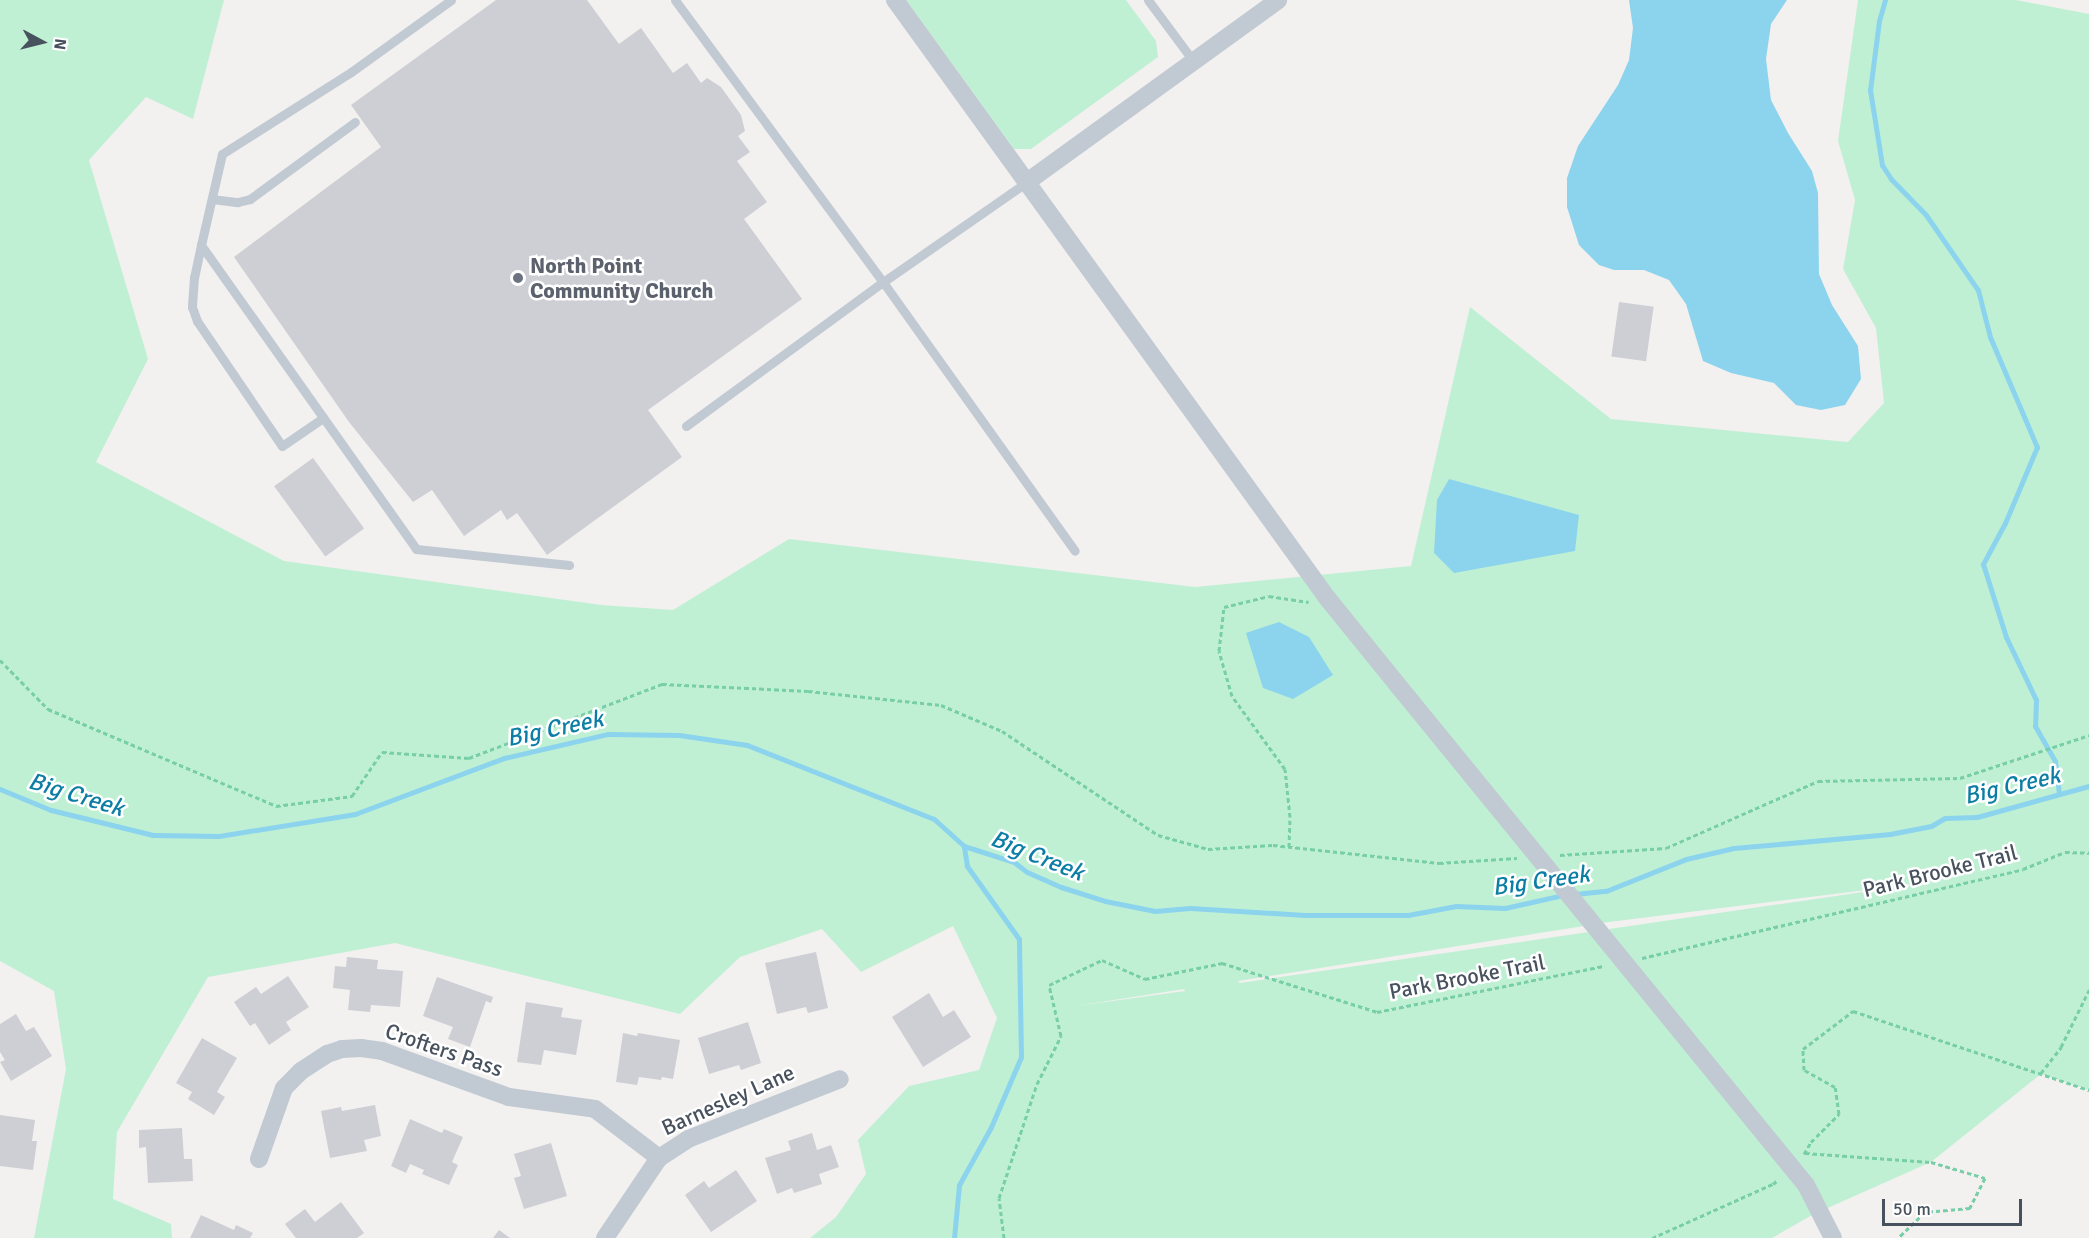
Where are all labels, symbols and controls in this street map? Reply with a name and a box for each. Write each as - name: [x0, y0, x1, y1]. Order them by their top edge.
- north arrow: [12, 12, 72, 72]
- text: N: [49, 37, 70, 51]
- place label: North Point Community Church: [530, 252, 713, 304]
- marker: North Point Community Church: [511, 271, 525, 285]
- water label: Big Creek: [504, 705, 606, 753]
- water label: Big Creek: [1961, 761, 2063, 811]
- water label: Big Creek: [25, 767, 127, 823]
- water label: Big Creek: [986, 824, 1088, 888]
- street label: Park Brooke Trail: [1860, 839, 2020, 903]
- water label: Big Creek: [1491, 860, 1591, 902]
- street label: Park Brooke Trail: [1387, 949, 1547, 1005]
- street label: Crofters Pass: [382, 1018, 506, 1082]
- street label: Barnesley Lane: [657, 1059, 799, 1141]
- scale bar: [1885, 1187, 2024, 1225]
- text: 50 m: [1893, 1198, 1931, 1220]

